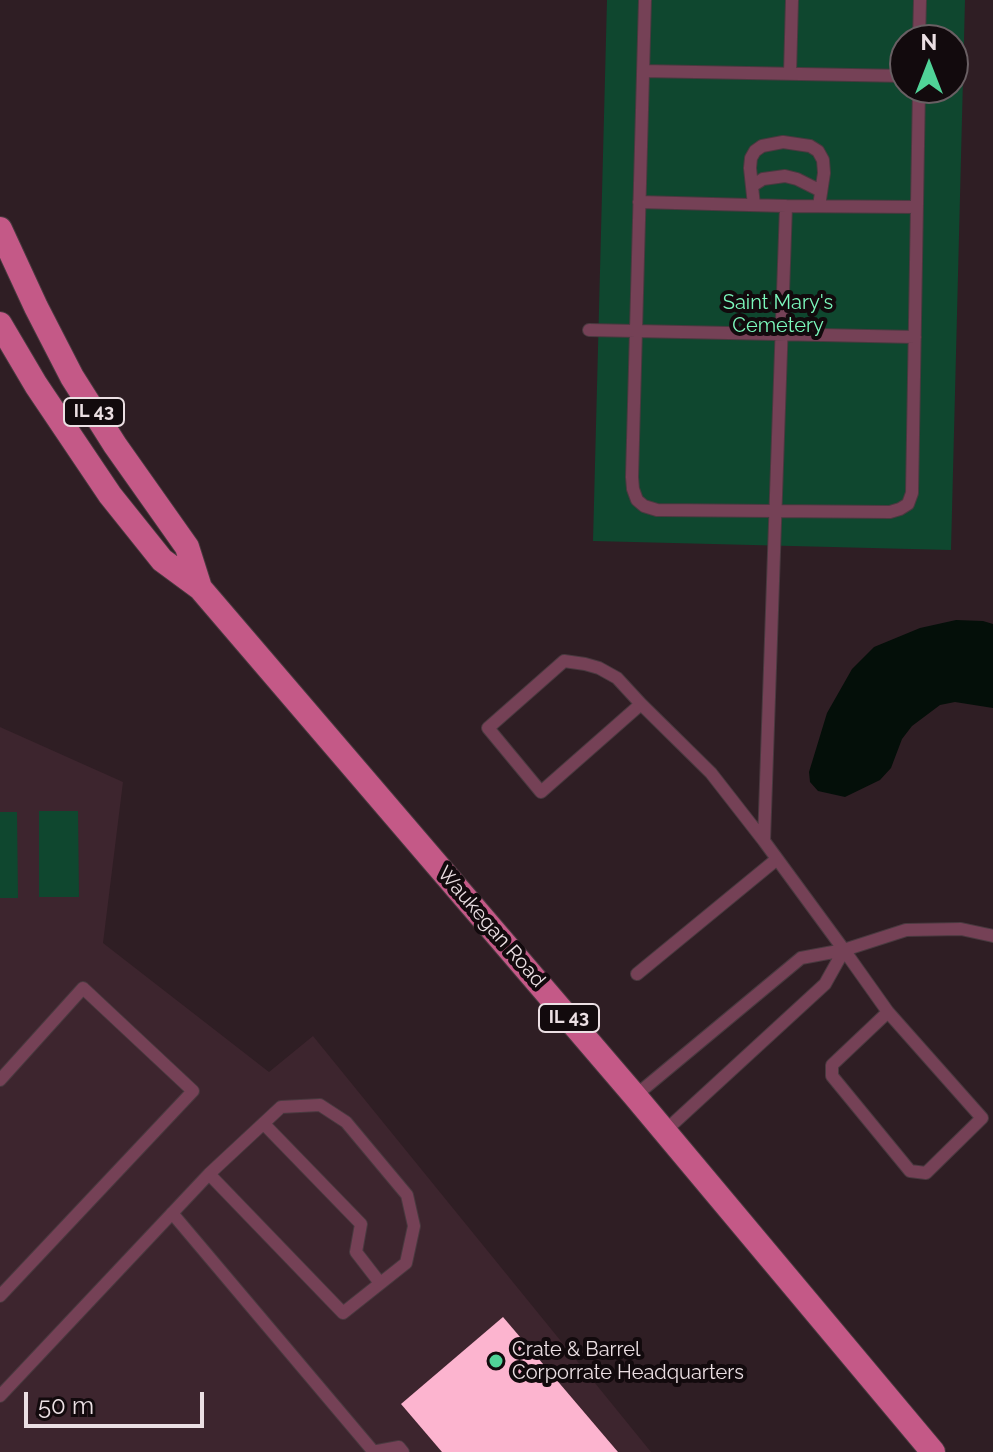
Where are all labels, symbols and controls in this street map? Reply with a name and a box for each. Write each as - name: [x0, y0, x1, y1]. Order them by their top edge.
- north arrow: [889, 24, 969, 104]
- text: N: [921, 29, 937, 55]
- park label: Saint Mary's Cemetery: [723, 291, 833, 338]
- road number: IL 43: [64, 398, 124, 426]
- street label: Waukegan Road: [432, 862, 550, 992]
- road number: IL 43: [539, 1004, 599, 1032]
- place label: Crate & Barrel Corporrate Headquarters: [512, 1338, 744, 1385]
- marker: Crate & Barrel Corporrate Headquarters: [487, 1352, 505, 1370]
- scale bar: [28, 1376, 208, 1426]
- text: 50 m: [38, 1391, 94, 1420]

